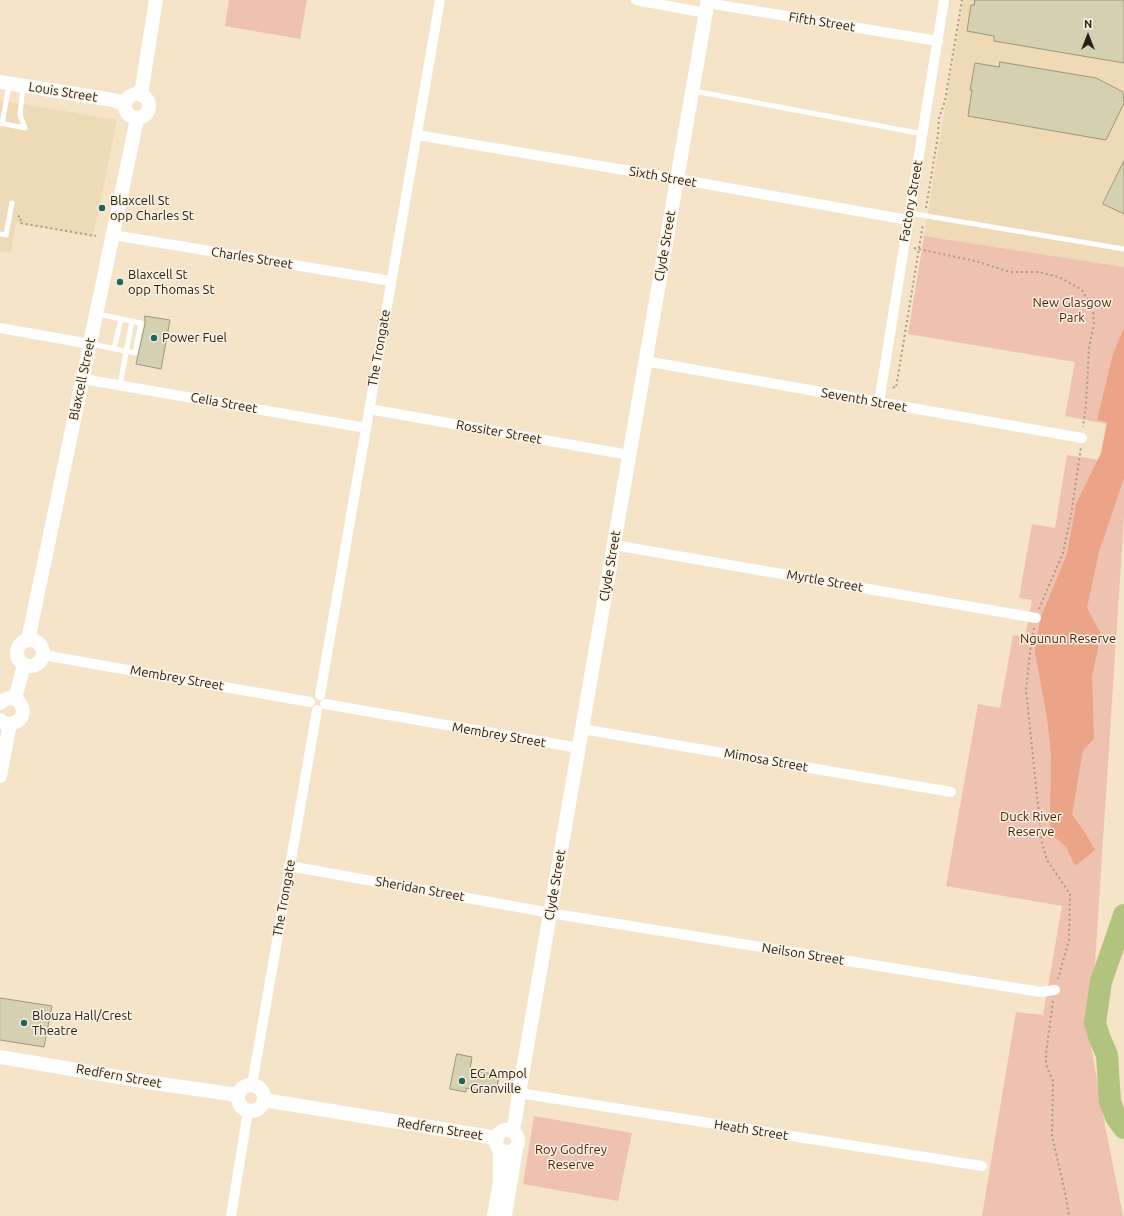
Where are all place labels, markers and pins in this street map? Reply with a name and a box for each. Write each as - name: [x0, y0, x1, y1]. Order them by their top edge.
- place label: Blaxcell St opp Charles St: [110, 193, 194, 224]
- marker: Blaxcell St opp Charles St: [97, 203, 107, 213]
- place label: Blaxcell St opp Thomas St: [128, 267, 214, 298]
- marker: Blaxcell St opp Thomas St: [115, 277, 125, 287]
- place label: Power Fuel: [162, 330, 227, 346]
- marker: Power Fuel: [149, 333, 159, 343]
- place label: Blouza Hall/Crest Theatre: [32, 1008, 132, 1039]
- marker: Blouza Hall/Crest Theatre: [19, 1018, 29, 1028]
- place label: EG Ampol Granville: [470, 1066, 527, 1097]
- marker: EG Ampol Granville: [457, 1076, 467, 1086]

